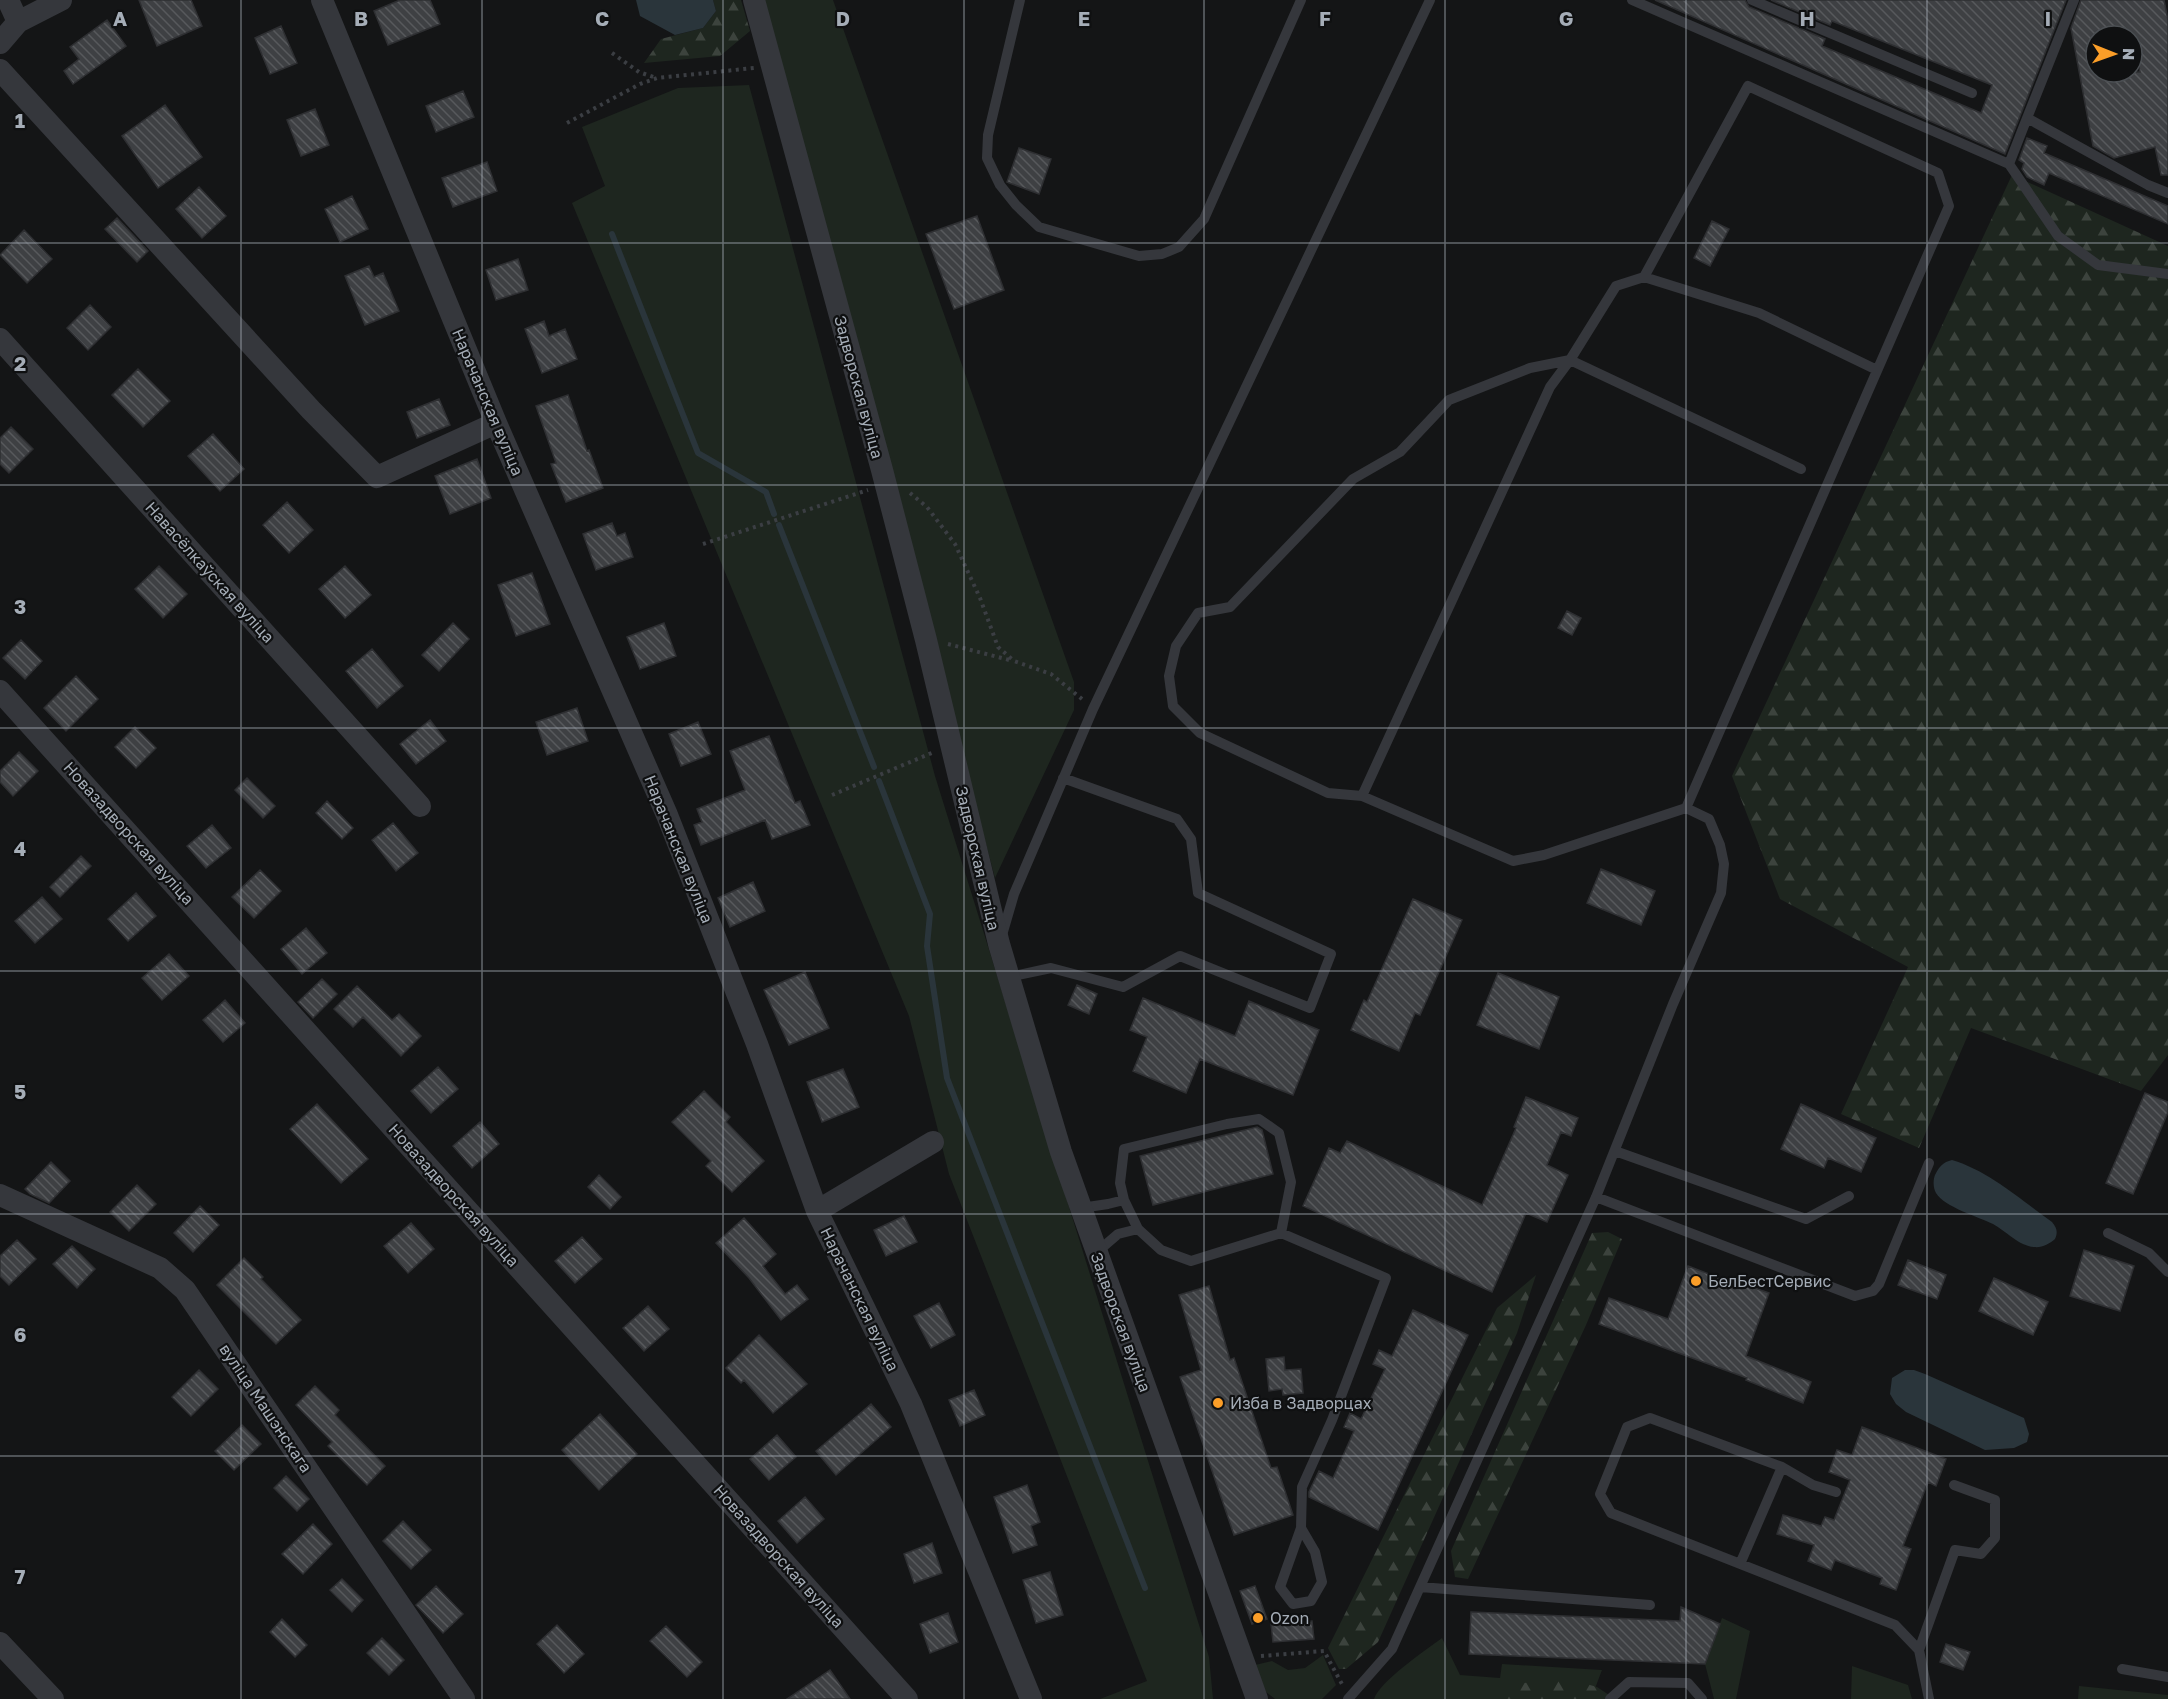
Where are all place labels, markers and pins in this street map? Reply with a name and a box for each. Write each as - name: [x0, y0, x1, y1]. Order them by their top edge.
- place label: БелБестСервис: [1708, 1271, 1831, 1291]
- marker: БелБестСервис: [1689, 1274, 1703, 1288]
- place label: Изба в Задворцах: [1230, 1393, 1372, 1413]
- marker: Изба в Задворцах: [1211, 1396, 1225, 1410]
- place label: Ozon: [1270, 1608, 1309, 1628]
- marker: Ozon: [1251, 1611, 1265, 1625]

